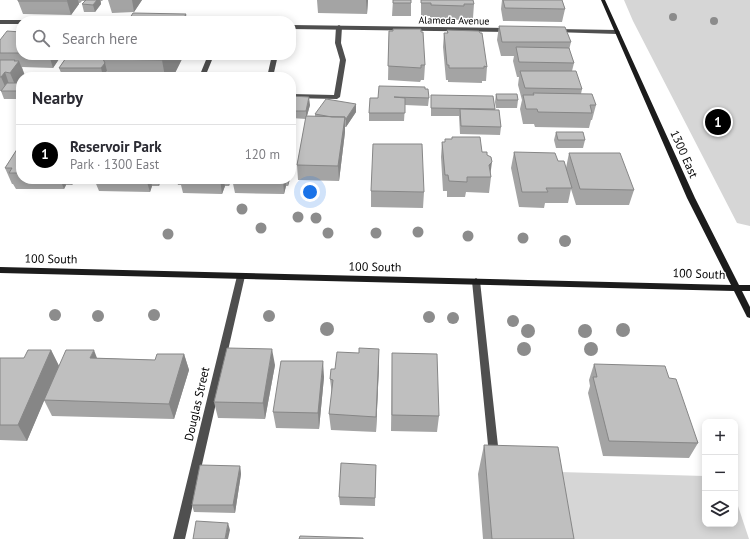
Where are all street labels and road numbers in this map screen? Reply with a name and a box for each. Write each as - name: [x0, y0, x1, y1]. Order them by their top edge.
- street label: Alameda Avenue: [418, 13, 490, 28]
- street label: 1300 East: [667, 128, 702, 180]
- street label: 100 South: [25, 251, 78, 266]
- street label: 100 South: [349, 259, 402, 274]
- street label: 100 South: [672, 265, 726, 282]
- street label: Douglas Street: [181, 365, 212, 442]

